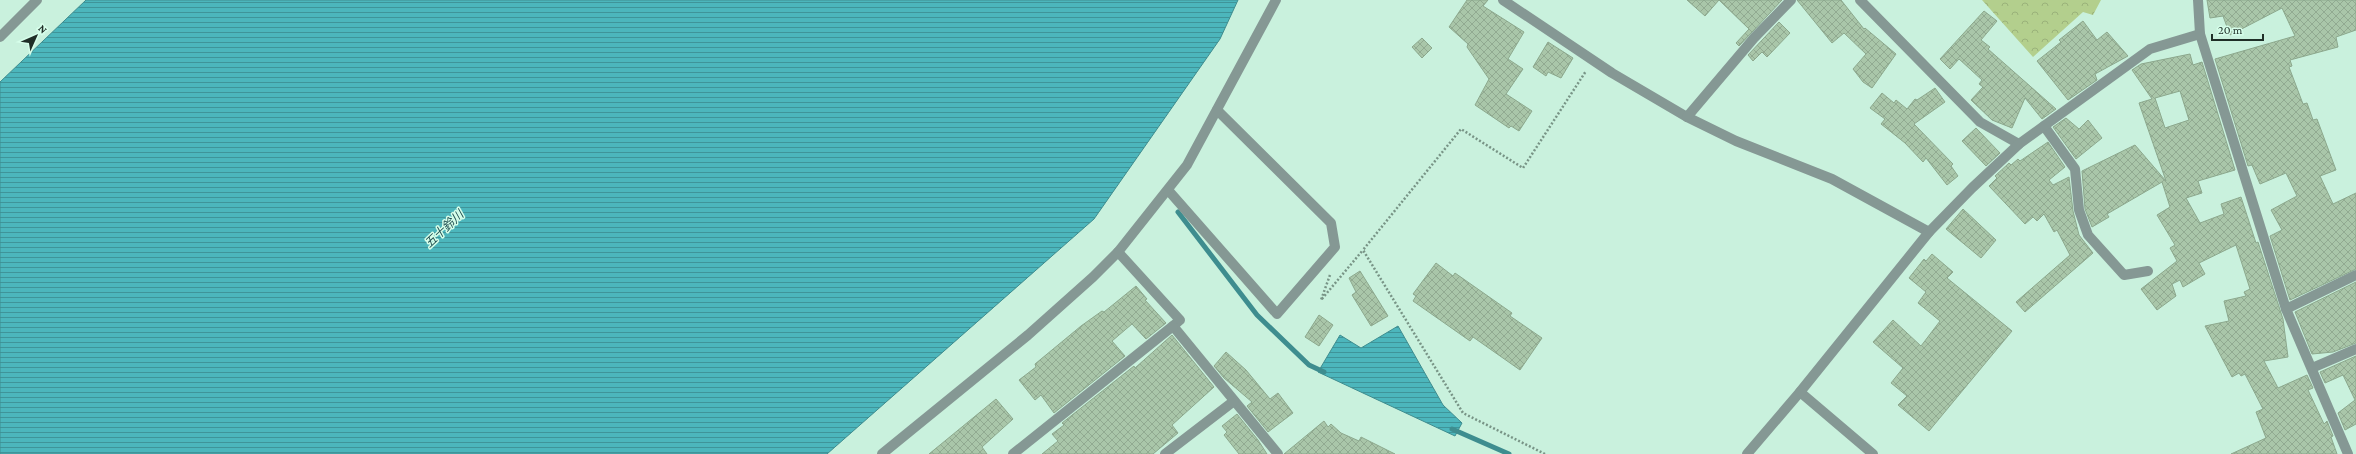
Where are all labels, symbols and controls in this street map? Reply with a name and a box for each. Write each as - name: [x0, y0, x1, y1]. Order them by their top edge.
- north arrow: [16, 16, 56, 56]
- scale bar: [2212, 16, 2263, 42]
- text: N: [36, 22, 50, 36]
- text: 20 m: [2218, 23, 2243, 37]
- water label: 五十鈴川: [422, 206, 468, 250]

